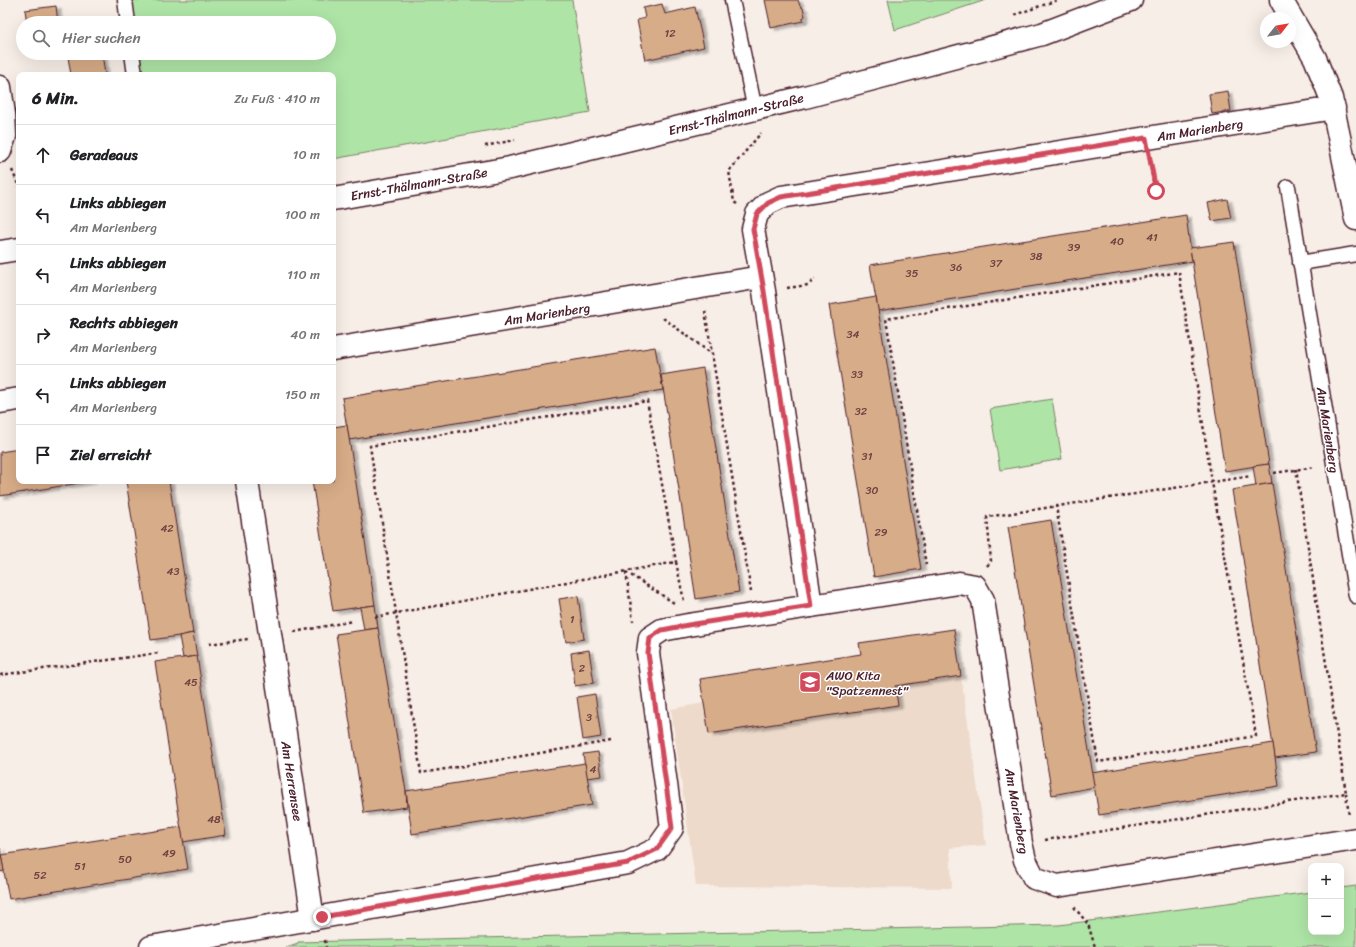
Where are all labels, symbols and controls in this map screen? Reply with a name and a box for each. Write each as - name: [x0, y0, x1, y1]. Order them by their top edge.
- north arrow: [1260, 12, 1296, 48]
- search box: [16, 16, 336, 60]
- house number: 12: [664, 24, 676, 43]
- text: Hier suchen: [62, 25, 141, 51]
- icon: search: [30, 27, 52, 49]
- text: 6 Min.: [32, 83, 79, 113]
- street label: Ernst-Thälmann-Straße: [666, 86, 806, 142]
- text: Zu Fuß · 410 m: [234, 87, 320, 110]
- street label: Am Marienberg: [1154, 112, 1245, 148]
- text: Geradeaus: [70, 142, 138, 168]
- text: 10 m: [293, 143, 320, 166]
- icon: ahead: [32, 144, 54, 166]
- street label: Ernst-Thälmann-Straße: [349, 161, 490, 207]
- route start: [1147, 182, 1165, 200]
- text: Links abbiegen: [70, 190, 166, 216]
- text: 100 m: [285, 203, 320, 226]
- icon: left: [32, 204, 54, 226]
- text: Am Marienberg: [70, 216, 157, 239]
- house number: 41: [1146, 228, 1158, 247]
- house number: 40: [1110, 232, 1124, 251]
- house number: 39: [1068, 238, 1081, 257]
- house number: 38: [1030, 247, 1043, 266]
- text: Links abbiegen: [70, 250, 166, 276]
- house number: 37: [990, 254, 1003, 273]
- house number: 36: [950, 258, 962, 277]
- text: 110 m: [287, 263, 320, 286]
- icon: left: [32, 264, 54, 286]
- house number: 35: [906, 264, 919, 283]
- text: Am Marienberg: [70, 276, 157, 299]
- street label: Am Marienberg: [501, 296, 592, 332]
- text: Rechts abbiegen: [70, 310, 178, 336]
- text: 40 m: [290, 323, 320, 346]
- icon: right: [32, 324, 54, 346]
- house number: 34: [847, 325, 860, 344]
- text: Am Marienberg: [70, 336, 157, 359]
- house number: 33: [851, 365, 863, 384]
- text: Links abbiegen: [70, 370, 166, 396]
- text: 150 m: [285, 383, 320, 406]
- icon: left: [32, 384, 54, 406]
- street label: Am Marienberg: [1310, 384, 1346, 475]
- text: Am Marienberg: [70, 396, 157, 419]
- house number: 32: [855, 402, 868, 421]
- text: Ziel erreicht: [70, 442, 151, 468]
- icon: arrive: [32, 444, 54, 466]
- house number: 31: [862, 447, 873, 466]
- house number: 30: [866, 481, 879, 500]
- house number: 42: [160, 519, 174, 538]
- house number: 29: [874, 523, 888, 542]
- house number: 43: [167, 562, 179, 581]
- house number: 1: [570, 610, 575, 629]
- house number: 2: [579, 659, 586, 678]
- place label: AWO Kita "Spatzennest": [825, 664, 910, 702]
- school or university icon: AWO Kita "Spatzennest": [797, 669, 823, 695]
- house number: 45: [184, 673, 198, 692]
- house number: 3: [586, 708, 592, 727]
- street label: Am Herrensee: [274, 738, 310, 823]
- house number: 4: [590, 760, 597, 779]
- street label: Am Marienberg: [998, 765, 1036, 856]
- house number: 48: [207, 810, 221, 829]
- house number: 49: [162, 844, 176, 863]
- house number: 50: [118, 850, 132, 869]
- house number: 51: [74, 857, 86, 876]
- map controls: [1308, 863, 1344, 935]
- button: +: [1308, 863, 1344, 899]
- house number: 52: [33, 866, 47, 885]
- button: −: [1308, 899, 1344, 935]
- route end: [313, 908, 331, 926]

